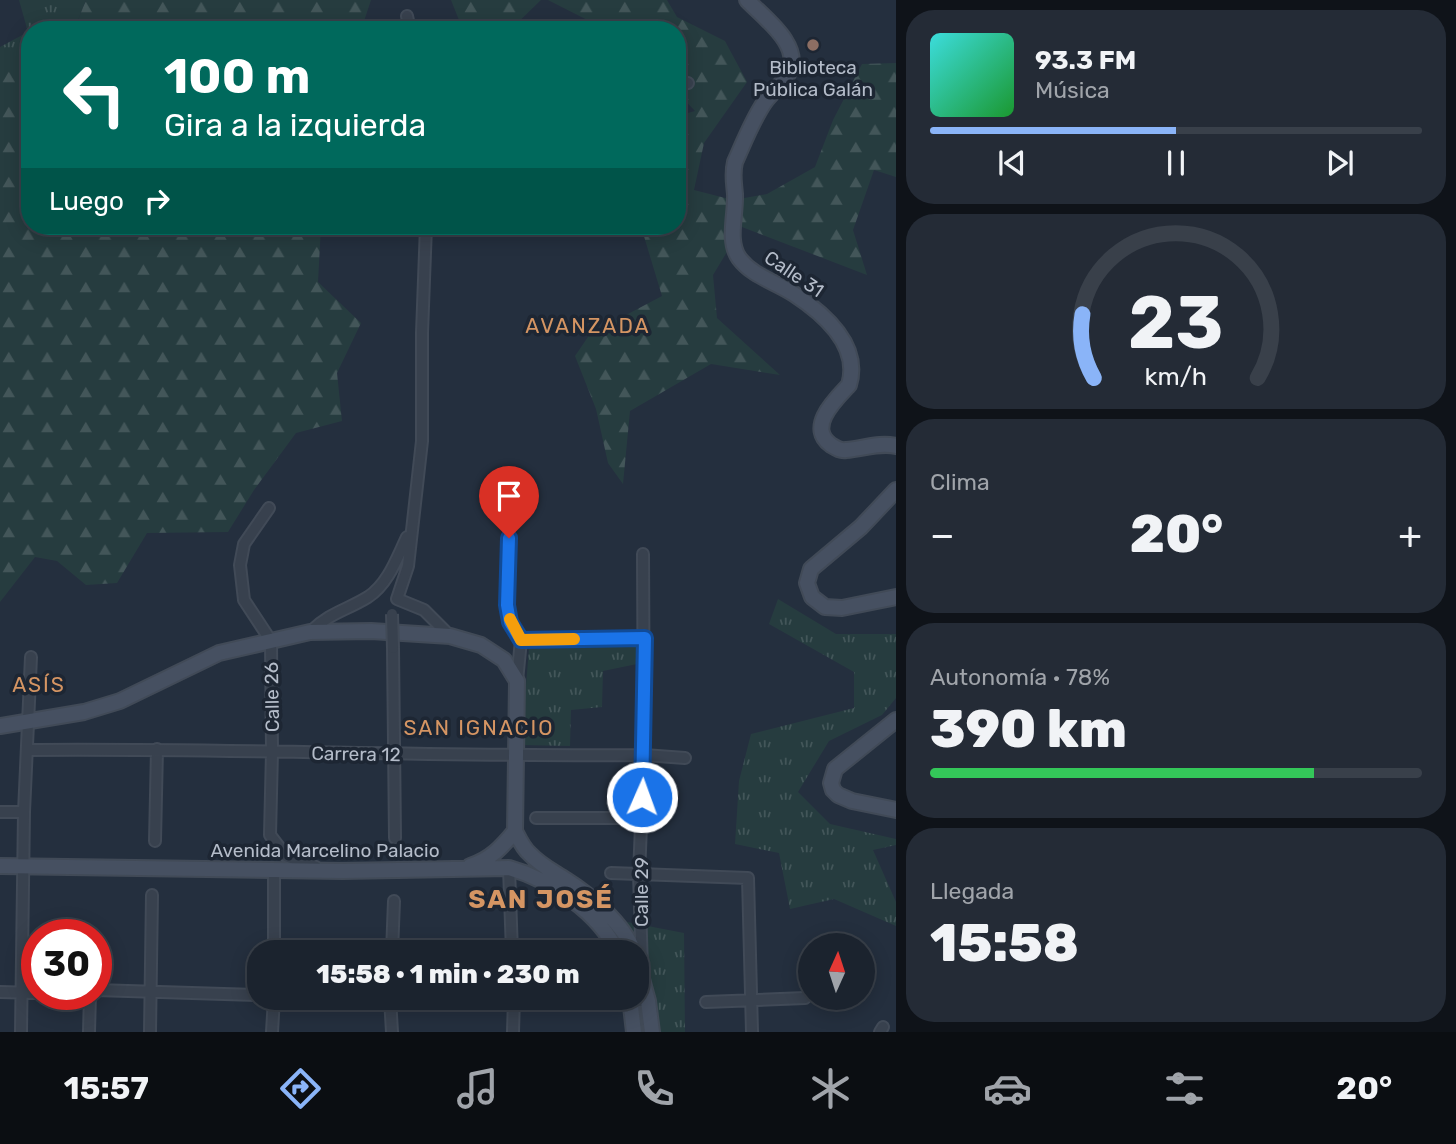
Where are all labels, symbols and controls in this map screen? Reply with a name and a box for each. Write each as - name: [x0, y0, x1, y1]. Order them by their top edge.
- marker: Biblioteca Pública Galán: [805, 37, 821, 53]
- text: 93.3 FM: [1035, 45, 1136, 76]
- text: 100 m: [164, 47, 310, 105]
- icon: left: [49, 49, 140, 140]
- place label: Biblioteca Pública Galán: [753, 56, 873, 101]
- text: Música: [1035, 76, 1110, 104]
- text: Gira a la izquierda: [164, 106, 426, 144]
- icon: previous: [993, 144, 1031, 182]
- icon: pause: [1157, 144, 1195, 182]
- icon: next: [1321, 144, 1359, 182]
- icon: right: [138, 182, 176, 220]
- text: Luego: [49, 186, 124, 217]
- street label: Calle 31: [760, 246, 828, 302]
- text: 23: [1128, 280, 1224, 366]
- district label: AVANZADA: [525, 313, 651, 338]
- text: km/h: [1145, 361, 1207, 390]
- pin: [479, 466, 539, 538]
- text: Clima: [930, 468, 990, 496]
- icon: arrive: [490, 477, 528, 515]
- text: 20°: [1130, 503, 1223, 565]
- text: −: [930, 512, 955, 558]
- text: +: [1398, 512, 1422, 558]
- street label: Calle 26: [260, 662, 284, 732]
- text: Autonomía · 78%: [930, 663, 1110, 691]
- district label: ASÍS: [12, 672, 66, 697]
- text: 390 km: [930, 698, 1127, 760]
- district label: SAN IGNACIO: [403, 715, 555, 740]
- street label: Carrera 12: [311, 742, 401, 766]
- position arrow: [605, 760, 679, 834]
- street label: Avenida Marcelino Palacio: [210, 839, 440, 862]
- street label: Calle 29: [630, 857, 653, 927]
- text: Llegada: [930, 877, 1014, 905]
- district label: SAN JOSÉ: [468, 884, 614, 915]
- text: 15:58: [930, 912, 1079, 974]
- speed limit sign: 30: [21, 919, 112, 1010]
- north arrow: [798, 933, 875, 1010]
- map controls: [798, 933, 875, 1010]
- text: 15:58 · 1 min · 230 m: [316, 959, 580, 990]
- icon: directions: [276, 1064, 325, 1113]
- icon: music: [453, 1064, 502, 1113]
- icon: phone: [630, 1064, 679, 1113]
- icon: climate: [806, 1064, 855, 1113]
- icon: car: [983, 1064, 1032, 1113]
- icon: filters: [1160, 1064, 1209, 1113]
- text: 15:57: [64, 1069, 149, 1107]
- text: 20°: [1336, 1069, 1392, 1107]

